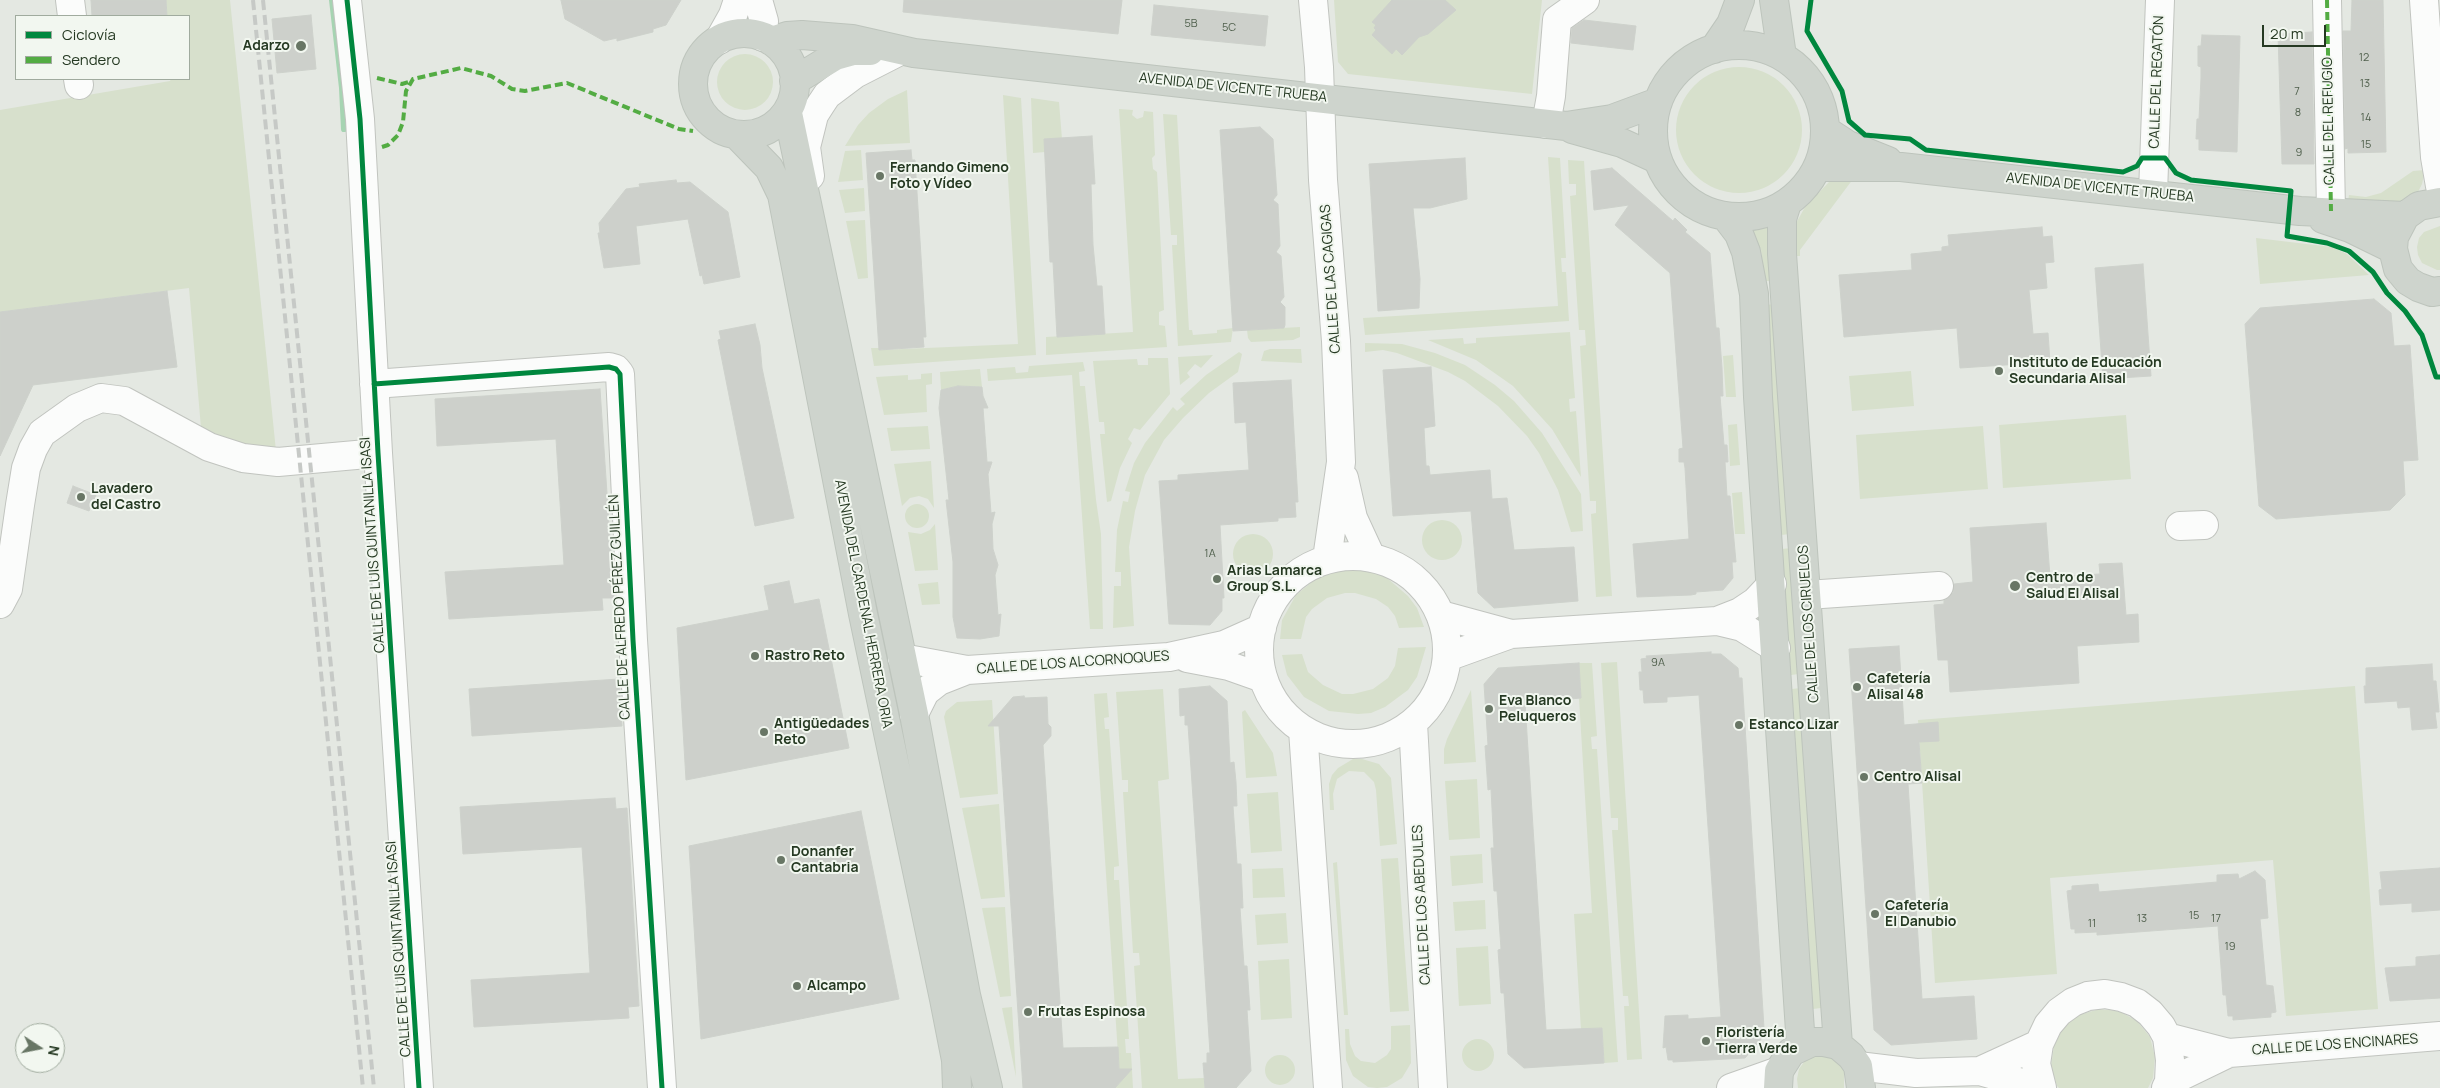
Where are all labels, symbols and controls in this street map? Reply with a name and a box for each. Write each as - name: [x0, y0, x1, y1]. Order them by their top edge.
- legend: [15, 15, 190, 80]
- street label: CALLE DEL REGATÓN: [2146, 15, 2168, 149]
- scale bar: [2265, 15, 2329, 47]
- house number: 5B: [1184, 17, 1198, 31]
- house number: 5C: [1222, 21, 1236, 35]
- text: 20 m: [2270, 23, 2303, 44]
- text: Ciclovía: [62, 24, 116, 45]
- place label: Adarzo: [243, 38, 290, 54]
- marker: Adarzo: [294, 39, 308, 53]
- text: Sendero: [62, 49, 120, 70]
- house number: 12: [2359, 51, 2369, 65]
- street label: CALLE DEL REFUGIO: [2319, 57, 2339, 185]
- street label: AVENIDA DE VICENTE TRUEBA: [1138, 70, 1328, 106]
- house number: 13: [2360, 77, 2370, 91]
- house number: 7: [2294, 85, 2300, 99]
- house number: 8: [2295, 106, 2301, 120]
- house number: 14: [2361, 111, 2371, 125]
- house number: 15: [2361, 138, 2371, 152]
- house number: 9: [2296, 146, 2302, 160]
- place label: Fernando Gimeno Foto y Vídeo: [890, 160, 1009, 192]
- marker: Fernando Gimeno Foto y Vídeo: [874, 170, 886, 182]
- street label: AVENIDA DE VICENTE TRUEBA: [2005, 170, 2195, 206]
- street label: CALLE DE LAS CAGIGAS: [1317, 204, 1345, 354]
- place label: Instituto de Educación Secundaria Alisal: [2009, 355, 2162, 388]
- marker: Instituto de Educación Secundaria Alisal: [1993, 365, 2005, 377]
- street label: CALLE DE LUIS QUINTANILLA ISASI: [357, 436, 389, 654]
- street label: AVENIDA DEL CARDENAL HERRERA ORIA: [831, 478, 895, 730]
- place label: Lavadero del Castro: [91, 481, 161, 514]
- marker: Lavadero del Castro: [75, 491, 87, 503]
- street label: CALLE DE ALFREDO PÉREZ GUILLÉN: [606, 494, 634, 720]
- street label: CALLE DE LOS CIRUELOS: [1795, 545, 1823, 703]
- house number: 1A: [1204, 547, 1216, 561]
- place label: Arias Lamarca Group S.L.: [1227, 563, 1322, 596]
- place label: Centro de Salud El Alisal: [2026, 570, 2119, 602]
- marker: Arias Lamarca Group S.L.: [1211, 573, 1223, 585]
- marker: Centro de Salud El Alisal: [2008, 579, 2022, 593]
- place label: Rastro Reto: [765, 648, 845, 664]
- street label: CALLE DE LOS ALCORNOQUES: [976, 648, 1170, 678]
- marker: Rastro Reto: [749, 650, 761, 662]
- house number: 9A: [1651, 656, 1665, 670]
- place label: Cafetería Alisal 48: [1867, 671, 1931, 704]
- marker: Cafetería Alisal 48: [1851, 681, 1863, 693]
- place label: Eva Blanco Peluqueros: [1499, 693, 1576, 726]
- marker: Eva Blanco Peluqueros: [1483, 703, 1495, 715]
- place label: Antigüedades Reto: [774, 716, 869, 749]
- place label: Estanco Lizar: [1749, 717, 1839, 733]
- marker: Estanco Lizar: [1733, 719, 1745, 731]
- marker: Antigüedades Reto: [758, 726, 770, 738]
- place label: Centro Alisal: [1874, 769, 1961, 785]
- marker: Centro Alisal: [1858, 771, 1870, 783]
- street label: CALLE DE LOS ABEDULES: [1409, 825, 1435, 985]
- street label: CALLE DE LUIS QUINTANILLA ISASI: [383, 840, 415, 1058]
- place label: Donanfer Cantabria: [791, 844, 858, 876]
- marker: Donanfer Cantabria: [775, 854, 787, 866]
- place label: Cafetería El Danubio: [1885, 898, 1957, 930]
- marker: Cafetería El Danubio: [1869, 908, 1881, 920]
- house number: 15: [2189, 909, 2199, 923]
- house number: 13: [2137, 912, 2147, 926]
- house number: 17: [2211, 912, 2221, 926]
- house number: 11: [2088, 917, 2096, 931]
- house number: 19: [2224, 940, 2236, 954]
- place label: Alcampo: [807, 978, 866, 994]
- marker: Alcampo: [791, 980, 803, 992]
- place label: Frutas Espinosa: [1038, 1004, 1145, 1020]
- marker: Frutas Espinosa: [1022, 1006, 1034, 1018]
- north arrow: [15, 1023, 65, 1073]
- place label: Floristería Tierra Verde: [1716, 1025, 1798, 1058]
- street label: CALLE DE LOS ENCINARES: [2251, 1031, 2419, 1059]
- marker: Floristería Tierra Verde: [1700, 1035, 1712, 1047]
- text: N: [44, 1044, 65, 1058]

